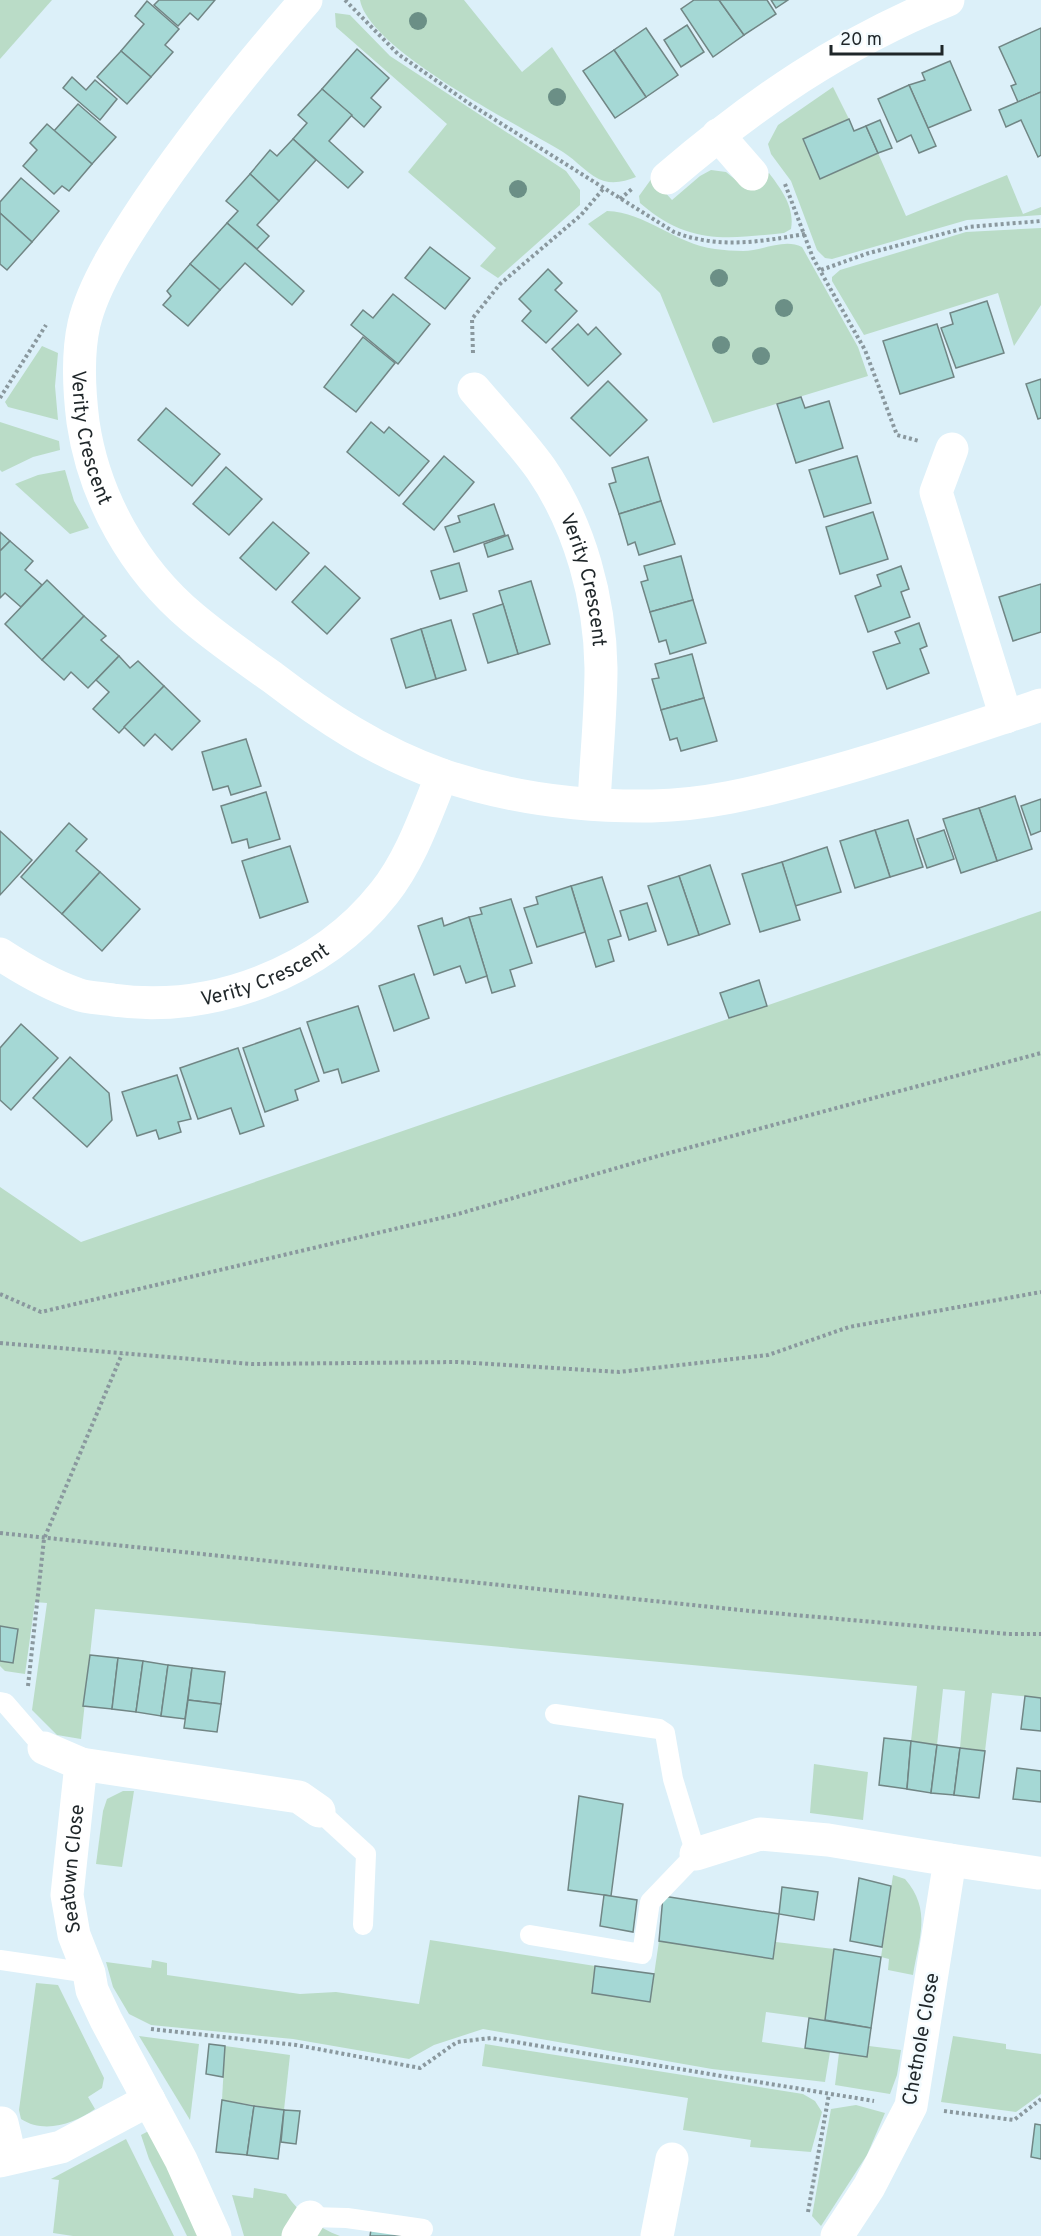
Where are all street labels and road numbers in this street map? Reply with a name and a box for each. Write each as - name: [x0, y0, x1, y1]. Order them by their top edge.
- street label: Verity Crescent: [64, 370, 117, 509]
- street label: Verity Crescent: [553, 510, 611, 648]
- street label: Verity Crescent: [199, 938, 335, 1013]
- street label: Seatown Close: [56, 1803, 92, 1935]
- street label: Chetnole Close: [898, 1971, 946, 2108]

